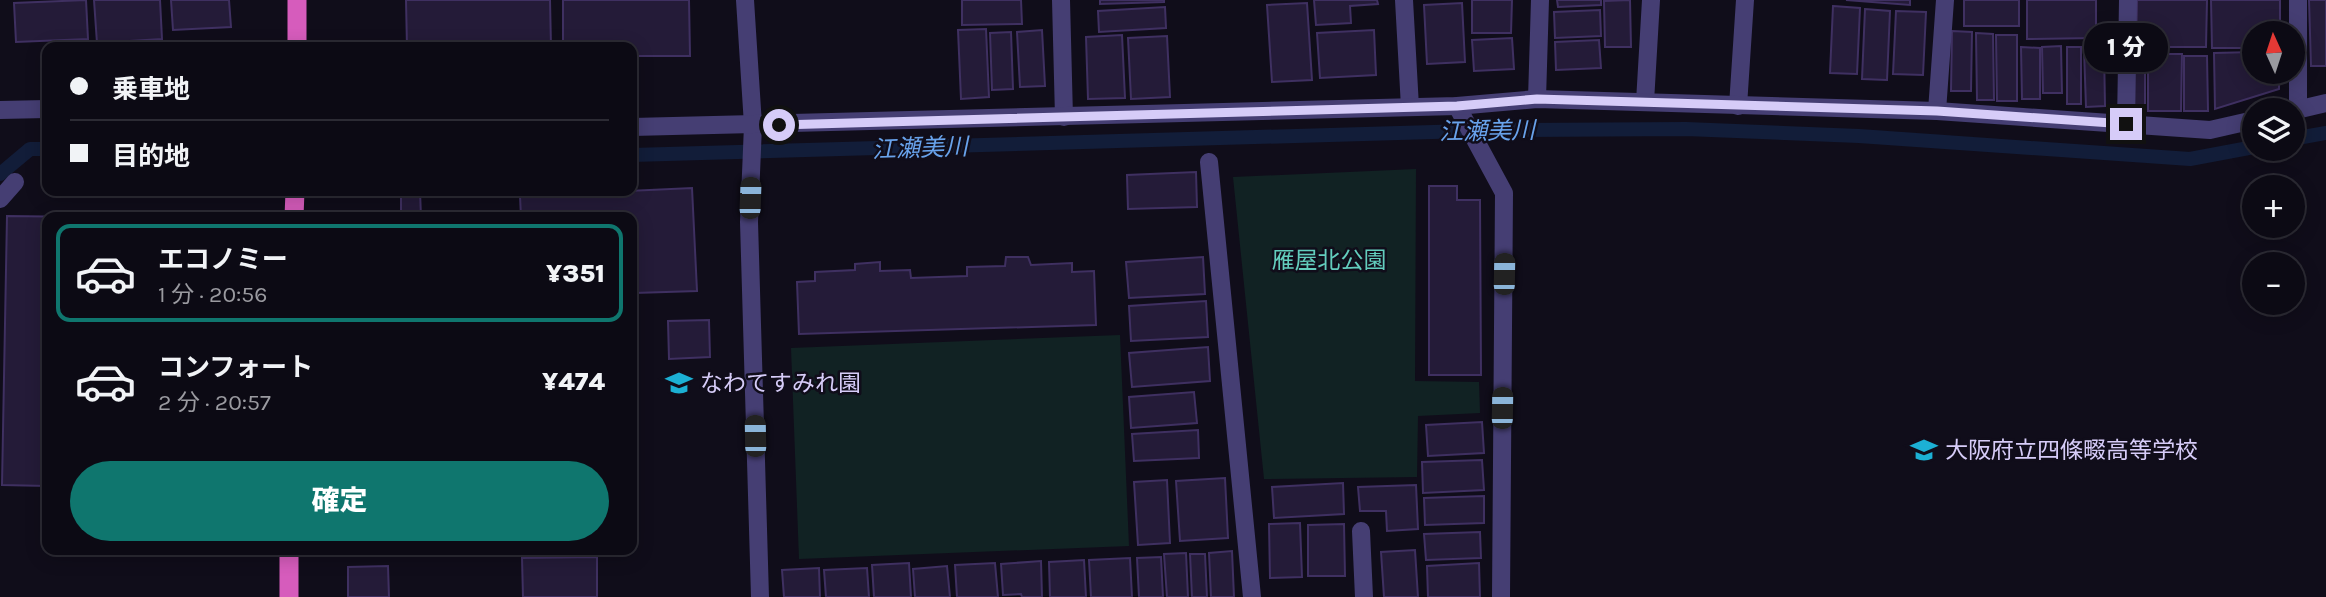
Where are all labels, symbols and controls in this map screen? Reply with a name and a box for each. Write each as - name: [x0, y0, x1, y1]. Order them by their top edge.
- north arrow: [2242, 21, 2305, 84]
- map controls: [2242, 21, 2305, 315]
- callout: 1 分: [2084, 23, 2168, 72]
- text: 1 分: [2107, 34, 2145, 61]
- text: 乗車地: [112, 74, 190, 105]
- button: layers: [2242, 98, 2305, 161]
- route end: [2110, 108, 2142, 140]
- route start: [763, 109, 795, 141]
- water label: 江瀬美川: [1439, 116, 1538, 146]
- water label: 江瀬美川: [872, 132, 971, 164]
- text: 目的地: [112, 141, 190, 172]
- button: +: [2242, 175, 2305, 238]
- car: [739, 177, 762, 219]
- icon: car: [74, 242, 137, 305]
- text: エコノミー: [158, 244, 288, 275]
- park label: 雁屋北公園: [1272, 247, 1387, 274]
- button: −: [2242, 252, 2305, 315]
- car: [1494, 253, 1515, 295]
- text: ¥351: [546, 258, 605, 289]
- text: 1 分 · 20:56: [158, 281, 268, 308]
- icon: car: [74, 350, 137, 413]
- text: コンフォート: [158, 352, 313, 383]
- text: ¥474: [542, 366, 605, 397]
- school or university icon: なわてすみれ園: [664, 368, 694, 398]
- place label: なわてすみれ園: [700, 370, 861, 397]
- car: [1492, 387, 1513, 429]
- text: 2 分 · 20:57: [158, 389, 271, 416]
- car: [745, 415, 766, 457]
- school or university icon: 大阪府立四條畷高等学校: [1909, 435, 1939, 465]
- place label: 大阪府立四條畷高等学校: [1945, 437, 2198, 464]
- button: 確定: [70, 461, 609, 541]

